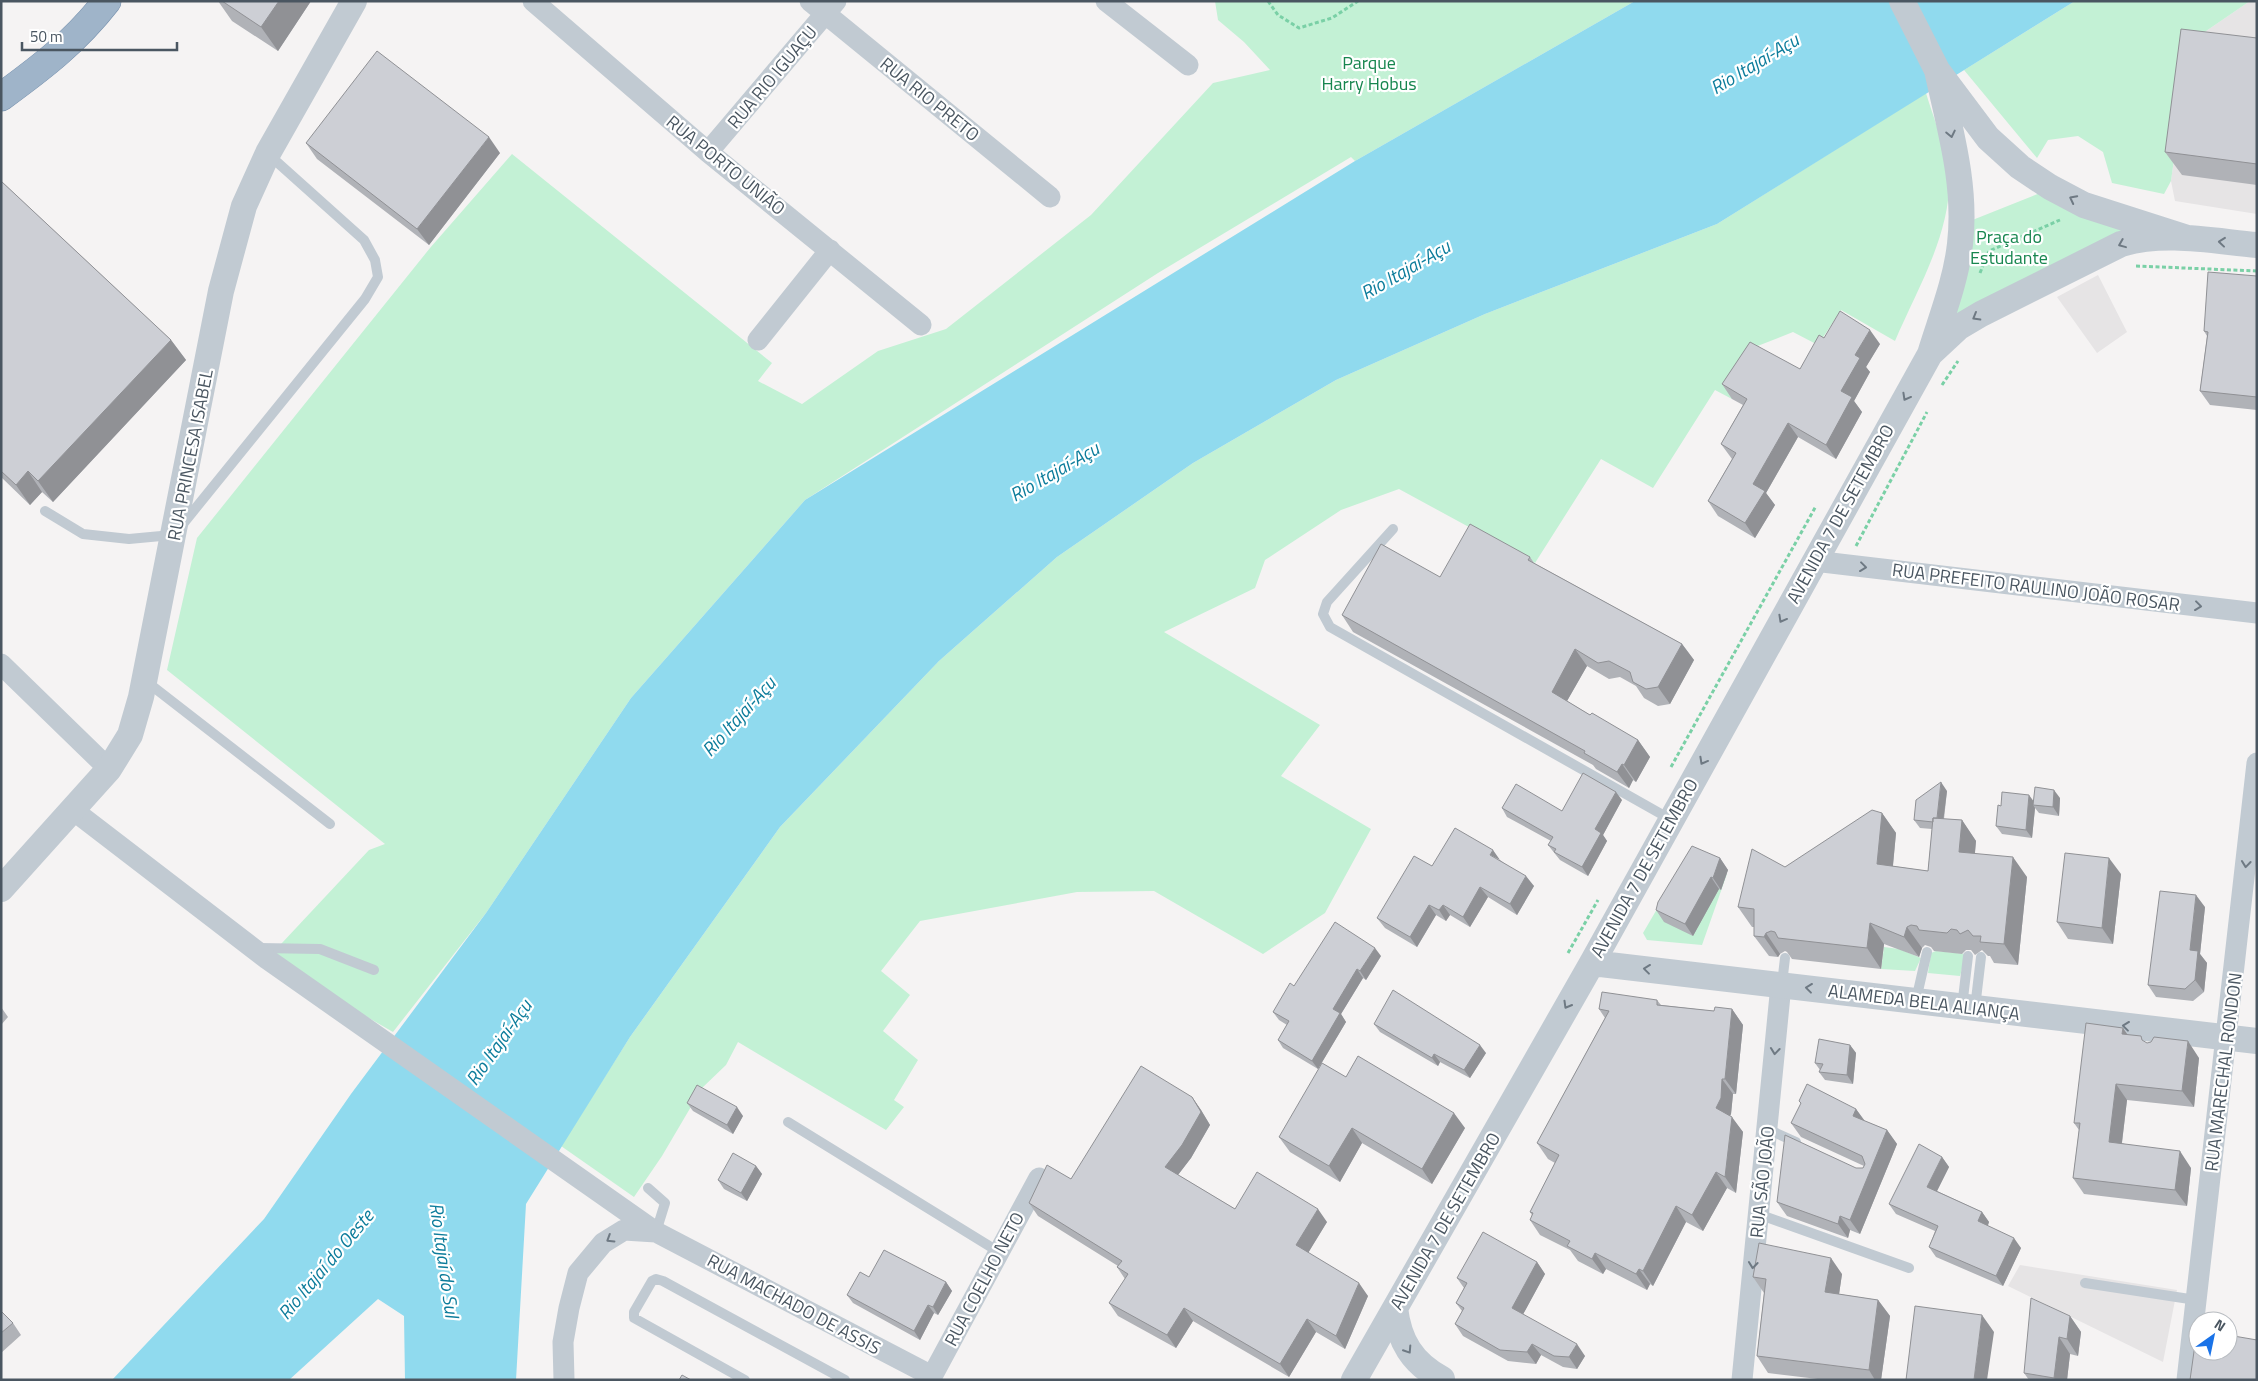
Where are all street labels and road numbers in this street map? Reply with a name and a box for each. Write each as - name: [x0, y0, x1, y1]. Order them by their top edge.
- street label: RUA RIO IGUAÇU: [721, 19, 823, 135]
- street label: RUA RIO PRETO: [874, 50, 986, 148]
- street label: RUA PORTO UNIÃO: [661, 108, 791, 222]
- street label: RUA PRINCESA ISABEL: [160, 367, 220, 543]
- street label: AVENIDA 7 DE SETEMBRO: [1779, 419, 1901, 609]
- street label: RUA PREFEITO RAULINO JOÃO ROSAR: [1891, 556, 2181, 618]
- street label: AVENIDA 7 DE SETEMBRO: [1583, 773, 1705, 963]
- street label: RUA MARECHAL RONDON: [2197, 971, 2249, 1173]
- street label: ALAMEDA BELA ALIANÇA: [1827, 977, 2022, 1027]
- street label: RUA SÃO JOÃO: [1743, 1125, 1781, 1239]
- street label: AVENIDA 7 DE SETEMBRO: [1383, 1127, 1507, 1315]
- street label: RUA COELHO NETO: [937, 1207, 1031, 1351]
- street label: RUA MACHADO DE ASSIS: [703, 1247, 885, 1361]

